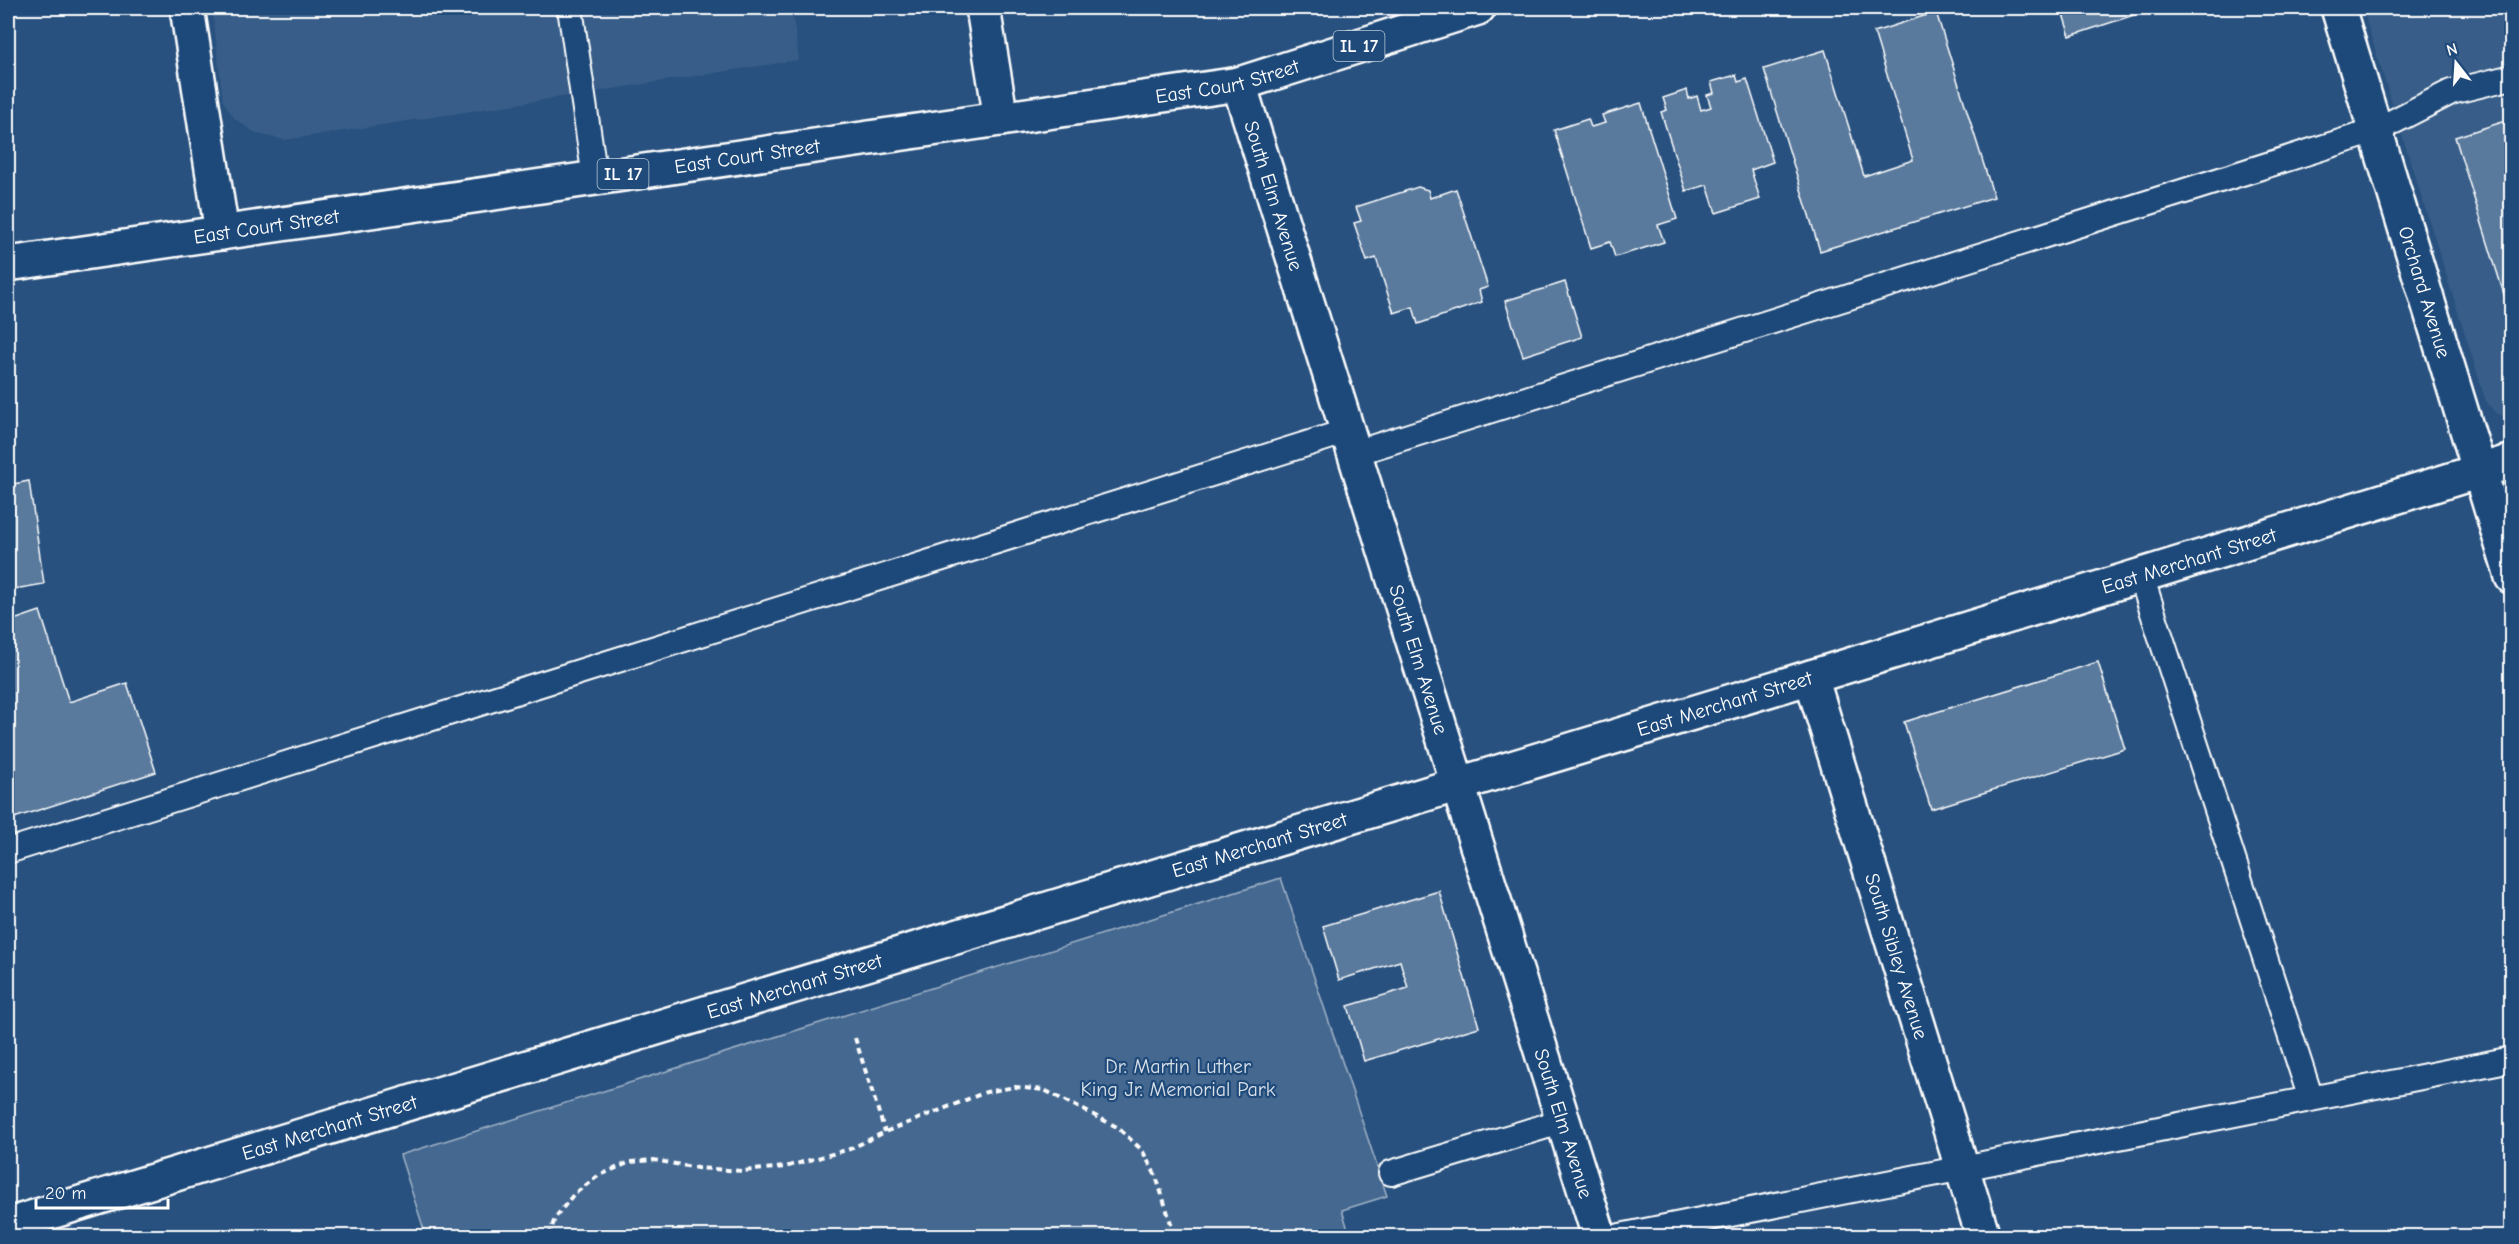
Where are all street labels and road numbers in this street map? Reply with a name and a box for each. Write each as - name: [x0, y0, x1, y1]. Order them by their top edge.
- road number: IL 17: [1334, 31, 1384, 61]
- street label: East Court Street: [1154, 54, 1303, 108]
- street label: South Elm Avenue: [1240, 118, 1308, 273]
- street label: East Court Street: [673, 134, 823, 178]
- road number: IL 17: [598, 159, 648, 189]
- street label: East Court Street: [192, 204, 342, 248]
- street label: Orchard Avenue: [2394, 223, 2456, 361]
- street label: East Merchant Street: [2099, 522, 2280, 598]
- street label: South Elm Avenue: [1385, 582, 1453, 737]
- street label: East Merchant Street: [1634, 666, 1816, 741]
- street label: East Merchant Street: [1169, 807, 1351, 882]
- street label: South Sibley Avenue: [1861, 870, 1933, 1042]
- street label: East Merchant Street: [704, 948, 886, 1023]
- street label: South Elm Avenue: [1530, 1046, 1598, 1201]
- street label: East Merchant Street: [239, 1090, 421, 1165]

